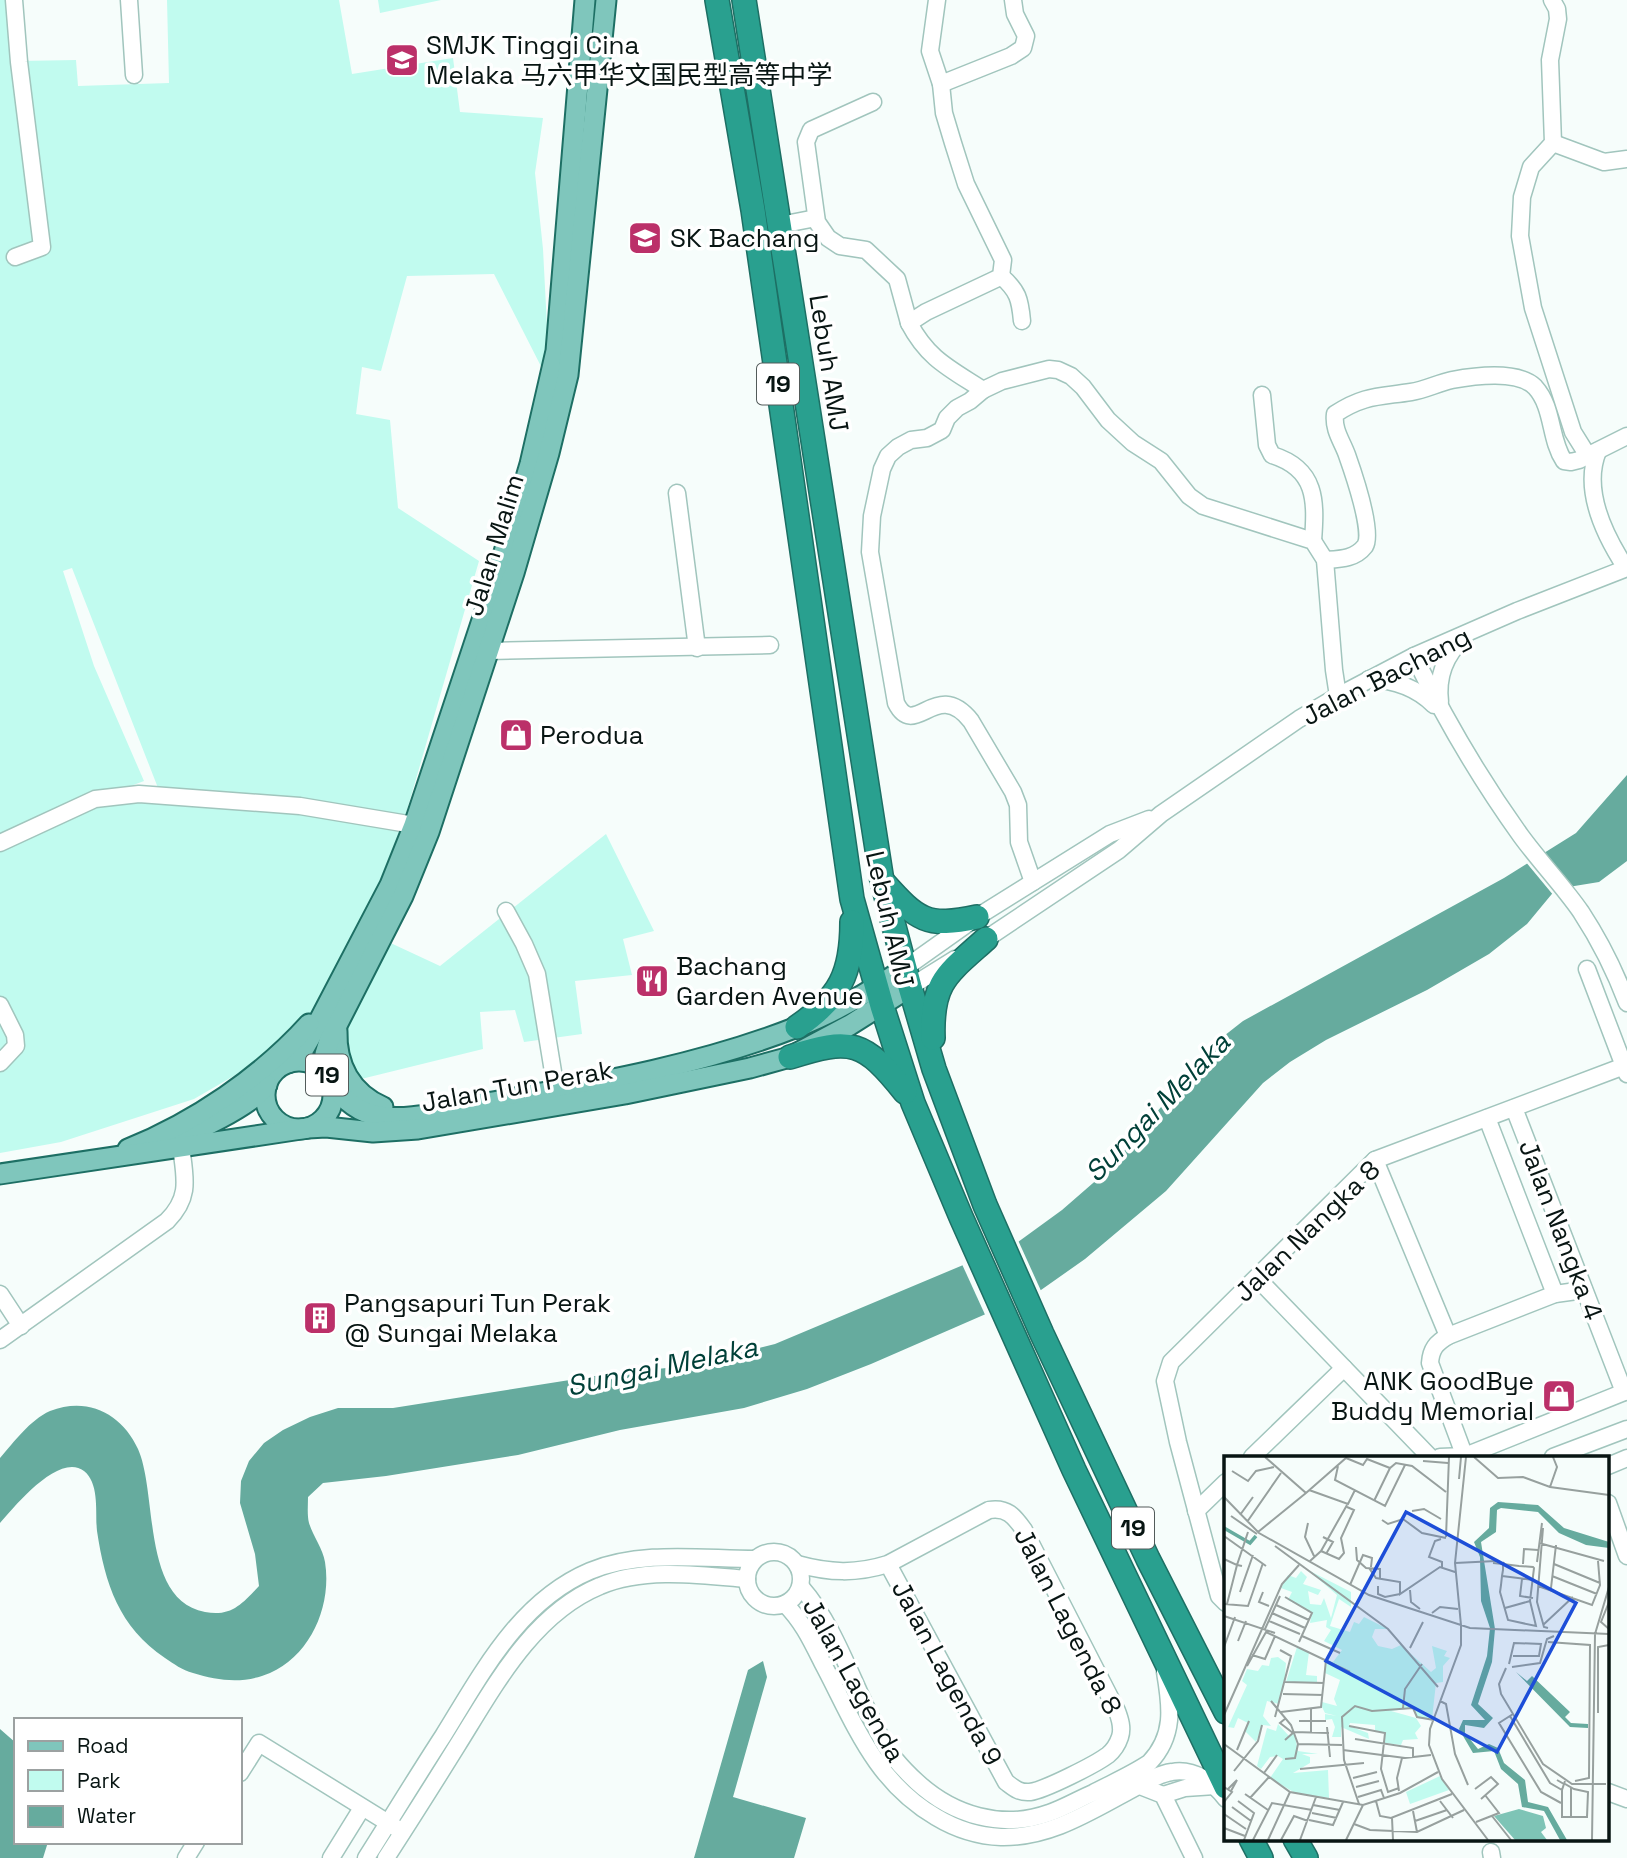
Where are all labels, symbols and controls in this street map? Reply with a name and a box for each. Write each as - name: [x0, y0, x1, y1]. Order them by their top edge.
- place label: SMJK Tinggi Cina Melaka 马六甲华文国民型高等中学: [426, 28, 833, 92]
- school or university icon: SMJK Tinggi Cina Melaka 马六甲华文国民型高等中学: [383, 41, 421, 79]
- school or university icon: SK Bachang: [626, 219, 664, 257]
- place label: SK Bachang: [670, 221, 819, 255]
- street label: Lebuh AMJ: [801, 292, 857, 434]
- road number: 19: [757, 363, 799, 404]
- street label: Jalan Malim: [456, 470, 532, 620]
- street label: Jalan Bachang: [1296, 619, 1476, 733]
- shop icon: Perodua: [497, 716, 535, 754]
- place label: Perodua: [540, 718, 644, 752]
- street label: Lebuh AMJ: [858, 848, 922, 990]
- place label: Bachang Garden Avenue: [676, 949, 864, 1013]
- restaurant icon: Bachang Garden Avenue: [633, 962, 671, 1000]
- water label: Sungai Melaka: [1077, 1024, 1238, 1189]
- street label: Jalan Tun Perak: [419, 1052, 615, 1120]
- road number: 19: [306, 1055, 348, 1096]
- street label: Jalan Nangka 4: [1511, 1135, 1611, 1325]
- street label: Jalan Nangka 8: [1227, 1153, 1387, 1309]
- place label: Pangsapuri Tun Perak @ Sungai Melaka: [344, 1286, 611, 1350]
- building icon: Pangsapuri Tun Perak @ Sungai Melaka: [301, 1299, 339, 1337]
- water label: Sungai Melaka: [563, 1328, 762, 1404]
- place label: ANK GoodBye Buddy Memorial: [1331, 1364, 1534, 1428]
- shop icon: ANK GoodBye Buddy Memorial: [1540, 1377, 1578, 1415]
- inset map: [1224, 1456, 1610, 1840]
- road number: 19: [1112, 1508, 1154, 1548]
- street label: Jalan Lagenda 8: [1006, 1522, 1130, 1720]
- street label: Jalan Lagenda 9: [884, 1575, 1010, 1771]
- street label: Jalan Lagenda: [795, 1592, 913, 1768]
- legend: [14, 1718, 242, 1844]
- text: Road: [77, 1732, 129, 1759]
- text: Park: [77, 1767, 121, 1794]
- text: Water: [77, 1802, 136, 1829]

